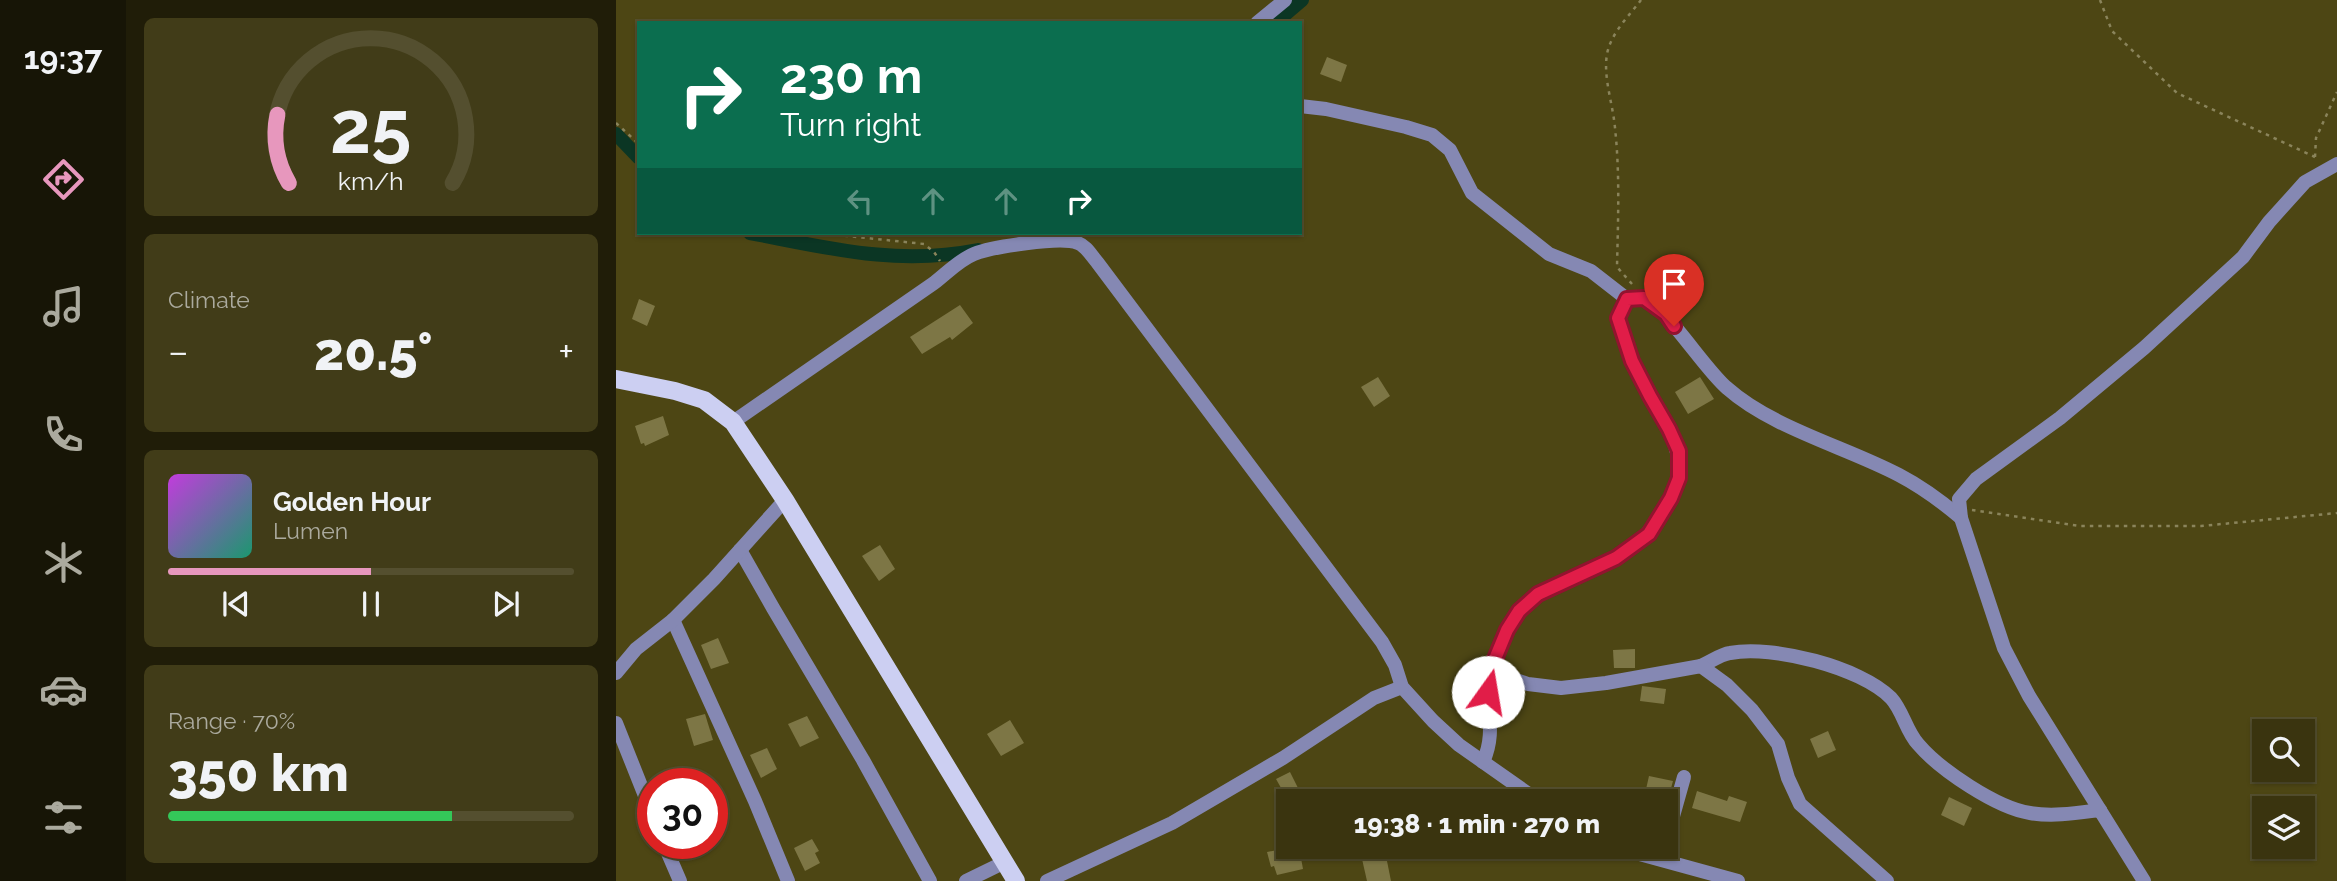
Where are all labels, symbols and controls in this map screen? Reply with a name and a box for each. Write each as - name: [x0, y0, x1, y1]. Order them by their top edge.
- text: 19:37: [24, 39, 102, 76]
- text: 230 m: [780, 47, 922, 104]
- icon: right: [665, 49, 756, 140]
- text: 25: [330, 85, 412, 170]
- text: Turn right: [780, 106, 921, 143]
- icon: directions: [39, 155, 88, 204]
- text: km/h: [338, 166, 404, 196]
- icon: left: [841, 182, 879, 220]
- icon: ahead: [914, 182, 952, 220]
- icon: ahead: [987, 182, 1025, 220]
- icon: right: [1060, 182, 1098, 220]
- pin: [1644, 254, 1704, 326]
- icon: arrive: [1655, 265, 1693, 303]
- icon: music: [39, 282, 88, 331]
- text: Climate: [168, 286, 250, 313]
- text: 20.5°: [314, 321, 433, 382]
- text: −: [168, 329, 188, 374]
- text: +: [558, 329, 574, 374]
- icon: phone: [39, 410, 88, 459]
- text: Golden Hour: [273, 487, 431, 517]
- text: Lumen: [273, 517, 348, 544]
- icon: climate: [39, 538, 88, 587]
- icon: previous: [217, 585, 255, 623]
- icon: pause: [352, 585, 390, 623]
- icon: next: [487, 585, 525, 623]
- position arrow: [1451, 655, 1525, 729]
- icon: car: [39, 665, 88, 714]
- text: Range · 70%: [168, 707, 295, 734]
- map controls: [2252, 719, 2315, 859]
- button: search: [2252, 719, 2315, 782]
- text: 350 km: [168, 742, 349, 803]
- speed limit sign: 30: [637, 768, 728, 859]
- icon: filters: [39, 793, 88, 842]
- button: layers: [2252, 796, 2315, 859]
- text: 19:38 · 1 min · 270 m: [1354, 809, 1600, 839]

